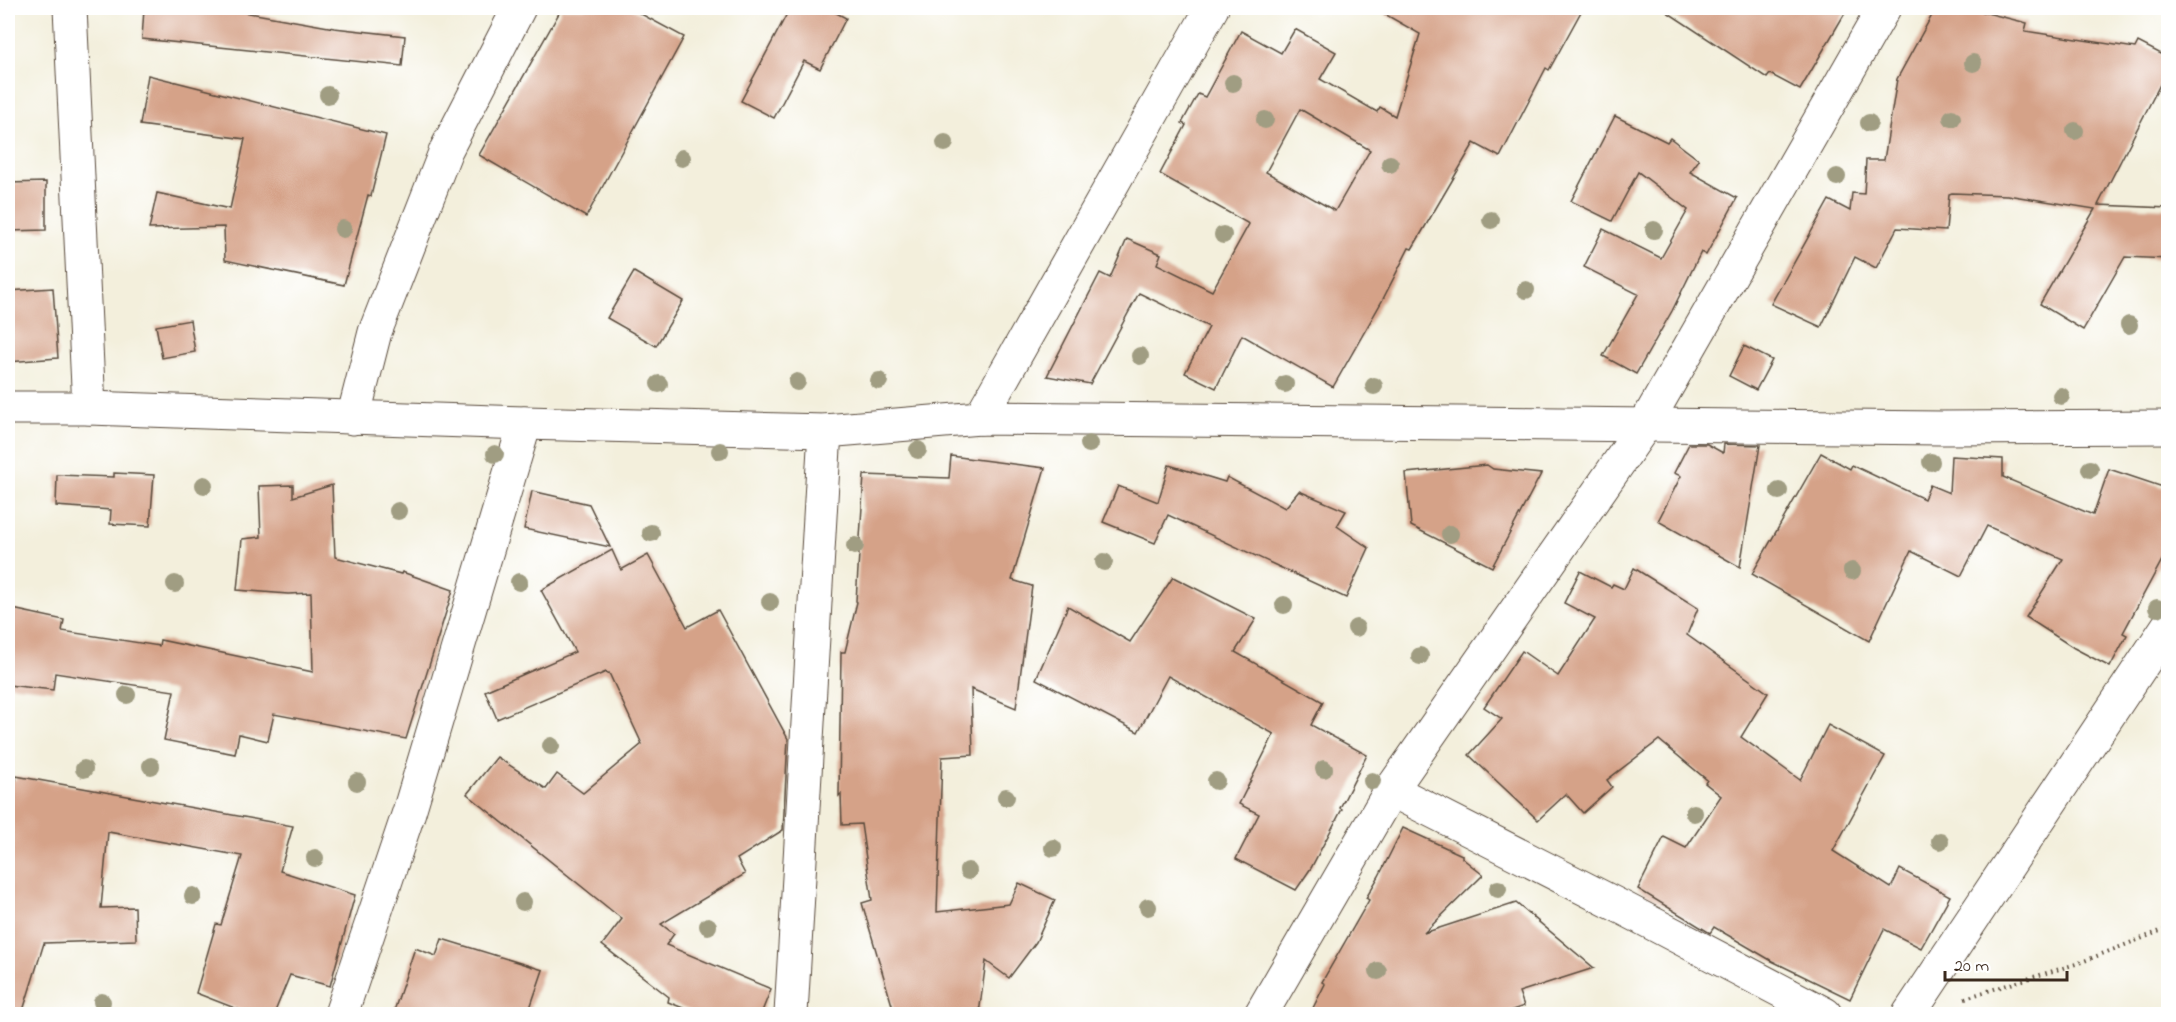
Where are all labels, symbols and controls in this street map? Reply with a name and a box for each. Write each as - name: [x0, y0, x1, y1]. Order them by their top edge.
- scale bar: [1945, 944, 2066, 982]
- text: 20 m: [1954, 954, 1989, 980]

